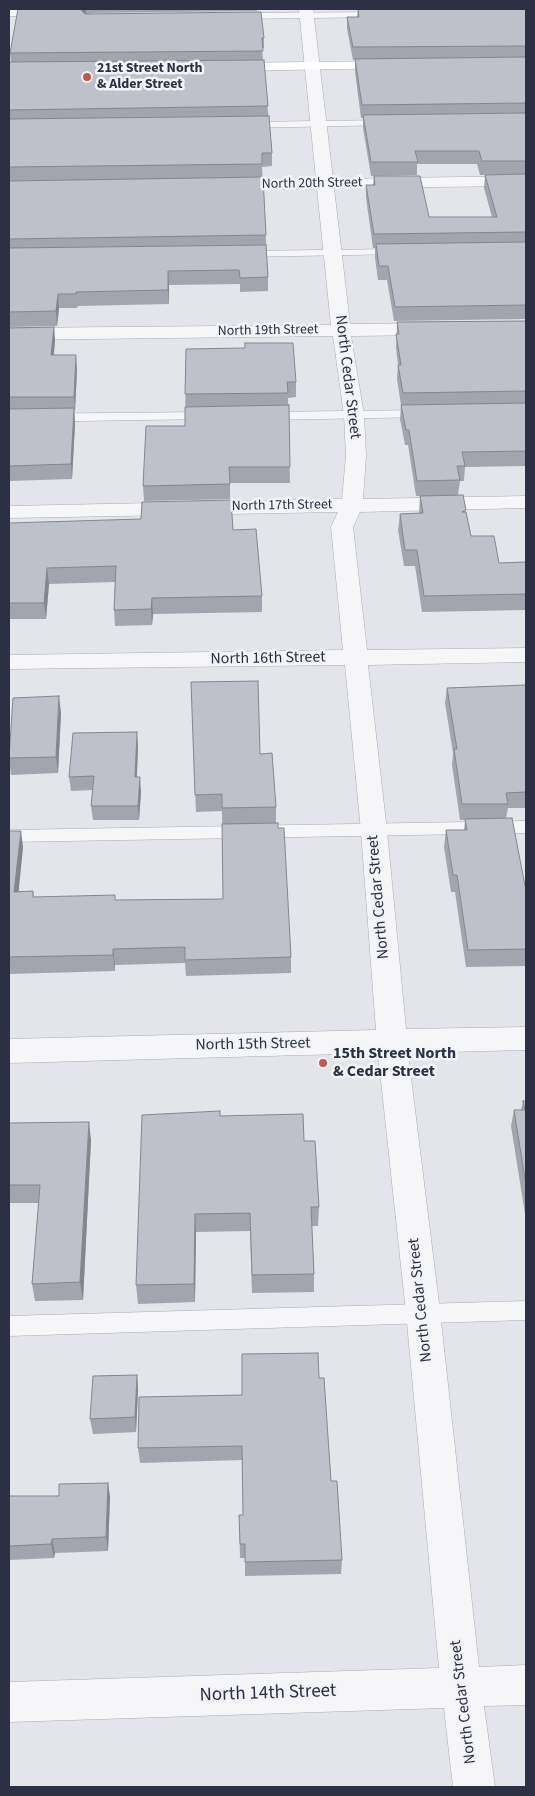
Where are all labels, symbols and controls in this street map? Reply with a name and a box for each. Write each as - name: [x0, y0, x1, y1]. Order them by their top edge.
- place label: 21st Street North & Alder Street: [97, 61, 203, 94]
- marker: 21st Street North & Alder Street: [81, 71, 93, 83]
- street label: North 20th Street: [261, 175, 363, 193]
- street label: North Cedar Street: [330, 314, 364, 440]
- street label: North 19th Street: [217, 322, 319, 340]
- street label: North 17th Street: [231, 497, 333, 515]
- street label: North 16th Street: [210, 648, 326, 670]
- street label: North Cedar Street: [364, 834, 394, 960]
- street label: North 15th Street: [195, 1034, 311, 1056]
- place label: 15th Street North & Cedar Street: [333, 1044, 456, 1082]
- marker: 15th Street North & Cedar Street: [317, 1057, 329, 1069]
- street label: North Cedar Street: [405, 1237, 437, 1363]
- street label: North Cedar Street: [447, 1639, 481, 1765]
- street label: North 14th Street: [199, 1680, 337, 1708]

